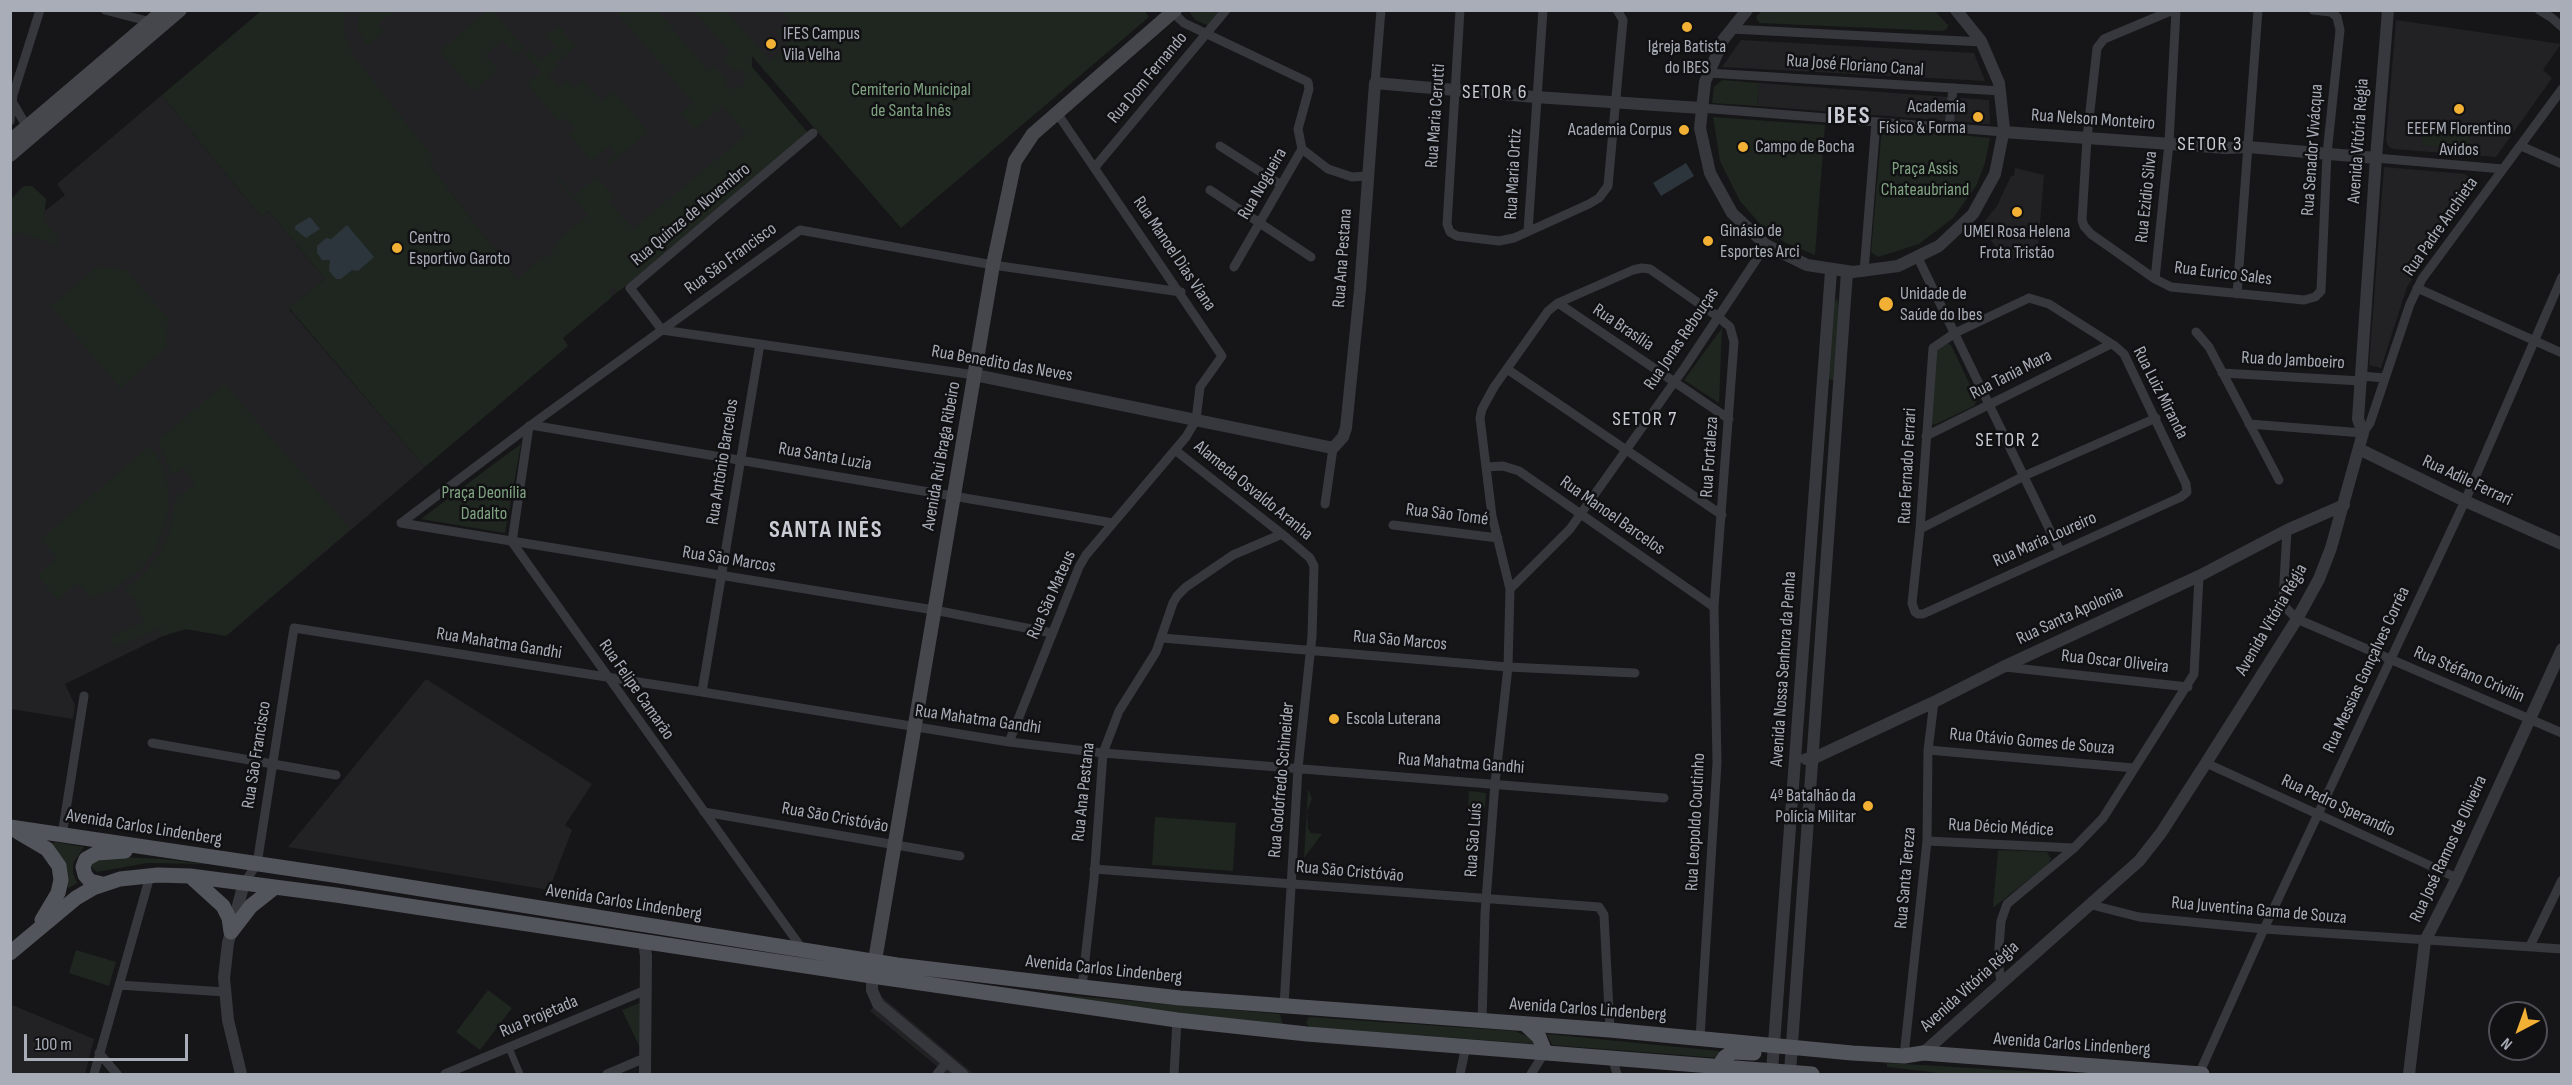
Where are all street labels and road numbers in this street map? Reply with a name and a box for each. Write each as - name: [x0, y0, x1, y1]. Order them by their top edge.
- street label: Rua Dom Fernando: [1104, 28, 1192, 128]
- street label: Rua José Floriano Canal: [1786, 50, 1924, 82]
- street label: Rua Maria Cerutti: [1422, 63, 1450, 169]
- street label: Avenida Vitória Régia: [2344, 78, 2374, 204]
- street label: Rua Senador Vivácqua: [2298, 83, 2328, 217]
- street label: Rua Nelson Monteiro: [2030, 105, 2156, 135]
- street label: Rua Maria Ortiz: [1501, 128, 1527, 220]
- street label: Rua Nogueira: [1234, 144, 1292, 224]
- street label: Rua Ezidio Silva: [2131, 150, 2163, 244]
- street label: Rua Quinze de Novembro: [627, 159, 755, 271]
- street label: Rua Padre Anchieta: [2399, 173, 2483, 281]
- street label: Rua Manoel Dias Viana: [1128, 193, 1220, 315]
- street label: Rua Ana Pestana: [1329, 208, 1357, 308]
- street label: Rua São Francisco: [681, 218, 781, 300]
- street label: Rua Eurico Sales: [2173, 257, 2273, 291]
- street label: Rua Jonas Rebouças: [1640, 284, 1724, 394]
- street label: Rua Brasília: [1588, 300, 1658, 356]
- street label: Rua Benedito das Neves: [930, 341, 1074, 387]
- street label: Rua Luiz Miranda: [2128, 343, 2192, 443]
- street label: Rua Tania Mara: [1966, 345, 2056, 405]
- street label: Rua do Jamboeiro: [2241, 348, 2345, 374]
- street label: Avenida Rui Braga Ribeiro: [918, 380, 966, 532]
- street label: Rua Antônio Barcelos: [702, 397, 744, 527]
- street label: Rua Fernado Ferrari: [1894, 407, 1922, 525]
- street label: Rua Fortaleza: [1696, 416, 1724, 498]
- street label: Alameda Osvaldo Aranha: [1189, 436, 1317, 546]
- street label: Rua Santa Luzia: [777, 438, 873, 476]
- street label: Rua Adile Ferrari: [2419, 451, 2515, 511]
- street label: Rua Manoel Barcelos: [1555, 472, 1669, 560]
- street label: Rua São Tomé: [1405, 499, 1489, 531]
- street label: Rua Maria Loureiro: [1990, 508, 2100, 572]
- street label: Rua São Marcos: [681, 542, 777, 578]
- street label: Rua São Mateus: [1023, 547, 1081, 643]
- street label: Avenida Vitória Régia: [2231, 560, 2313, 680]
- street label: Avenida Nossa Senhora da Penha: [1766, 571, 1802, 767]
- street label: Rua Santa Apolonia: [2013, 582, 2127, 650]
- street label: Rua Messias Gonçalves Corrêa: [2319, 583, 2415, 757]
- street label: Rua Mahatma Gandhi: [435, 623, 563, 665]
- street label: Rua São Marcos: [1352, 626, 1448, 656]
- street label: Rua Felipe Camarão: [594, 636, 678, 744]
- street label: Rua Stéfano Crivilin: [2410, 642, 2528, 708]
- street label: Rua Oscar Oliveira: [2060, 646, 2170, 678]
- street label: Rua São Francisco: [238, 700, 276, 810]
- street label: Rua Mahatma Gandhi: [914, 700, 1042, 740]
- street label: Rua Godofredo Schineider: [1264, 701, 1300, 859]
- street label: Rua Otávio Gomes de Souza: [1949, 724, 2115, 760]
- street label: Rua Ana Pestana: [1068, 741, 1100, 843]
- street label: Rua Mahatma Gandhi: [1397, 749, 1525, 779]
- street label: Rua Leopoldo Coutinho: [1682, 752, 1710, 892]
- street label: Rua Pedro Sperandio: [2278, 770, 2398, 842]
- street label: Rua José Ramos de Oliveira: [2406, 772, 2492, 926]
- street label: Rua São Cristóvão: [780, 798, 890, 838]
- street label: Rua São Luís: [1461, 802, 1487, 878]
- street label: Avenida Carlos Lindenberg: [65, 805, 223, 851]
- street label: Rua Décio Médice: [1948, 814, 2054, 842]
- street label: Rua Santa Tereza: [1891, 826, 1921, 930]
- street label: Rua São Cristóvão: [1295, 857, 1405, 887]
- street label: Avenida Carlos Lindenberg: [545, 880, 703, 926]
- street label: Rua Juventina Gama de Souza: [2170, 893, 2348, 929]
- street label: Avenida Vitória Régia: [1916, 937, 2024, 1037]
- street label: Avenida Carlos Lindenberg: [1025, 951, 1183, 989]
- street label: Rua Projetada: [497, 991, 581, 1043]
- street label: Avenida Carlos Lindenberg: [1509, 994, 1667, 1026]
- street label: Avenida Carlos Lindenberg: [1993, 1029, 2151, 1061]

